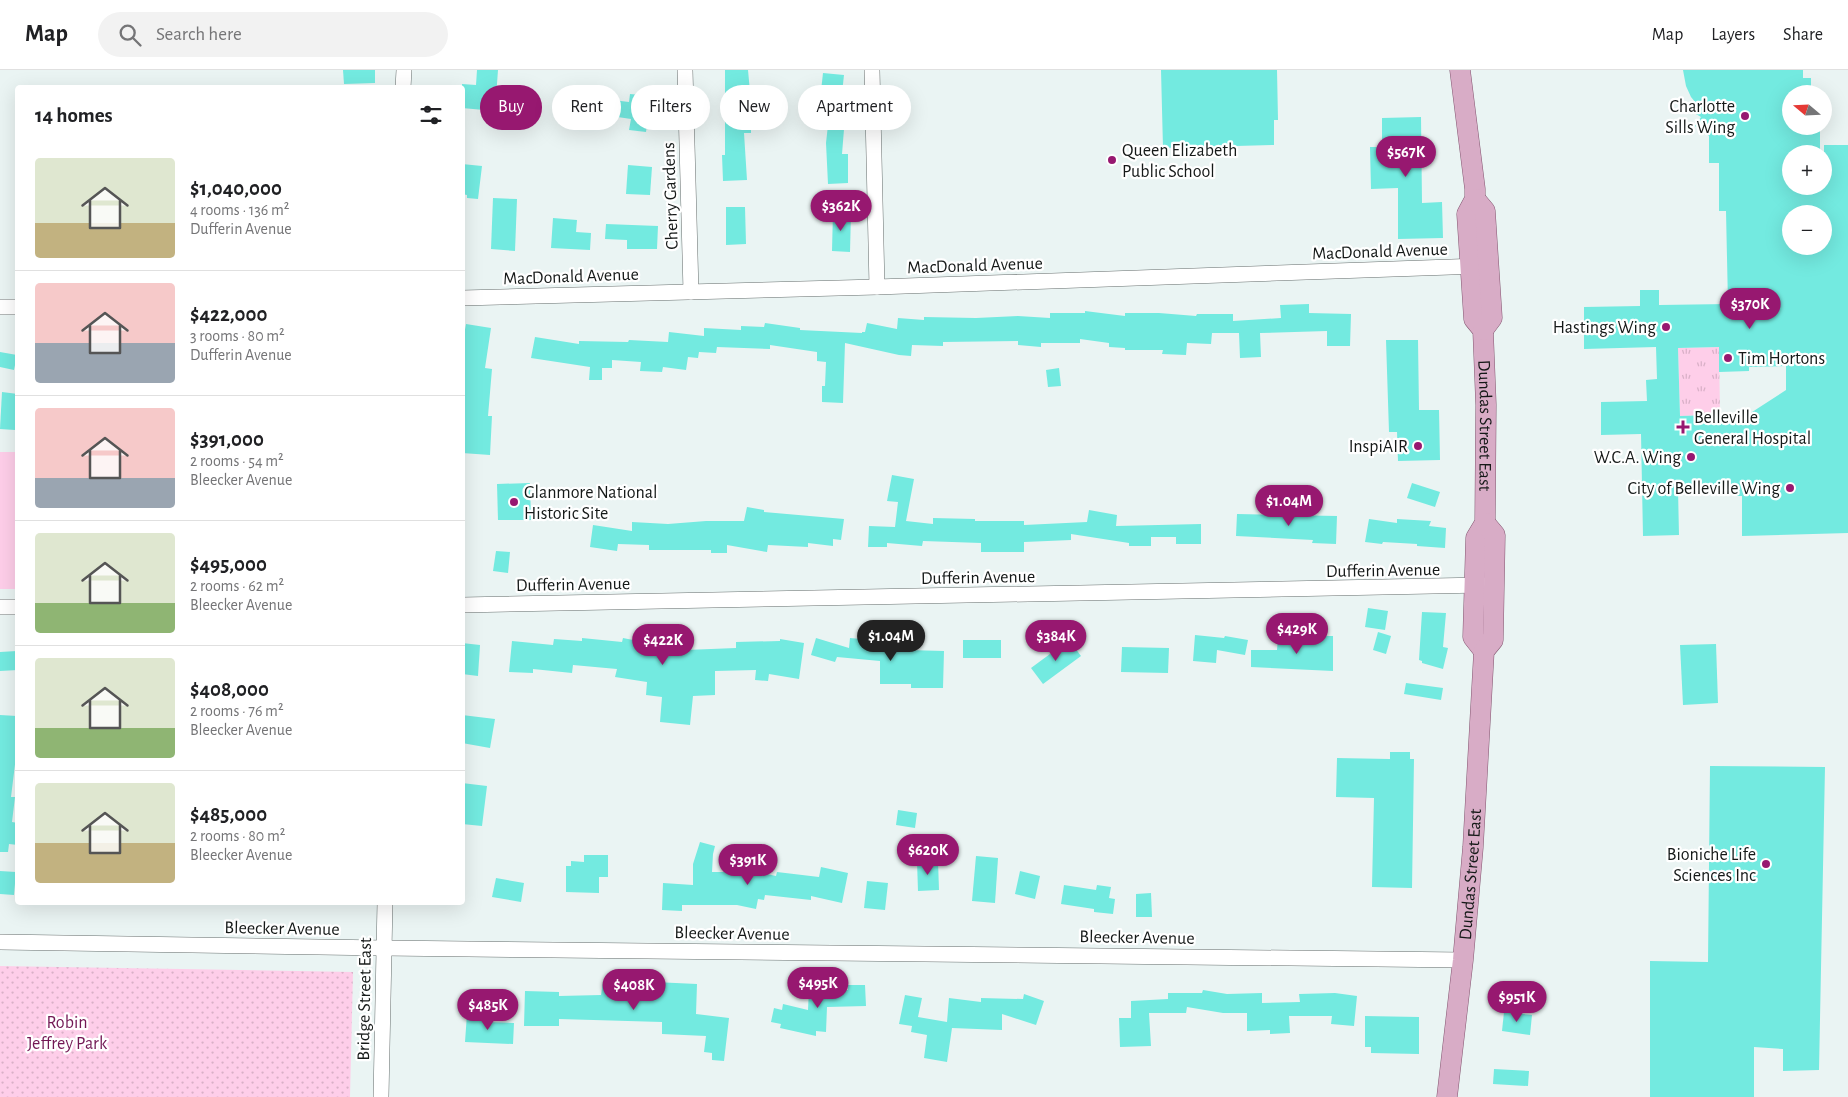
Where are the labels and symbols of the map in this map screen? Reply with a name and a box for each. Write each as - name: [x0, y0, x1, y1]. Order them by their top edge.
- north arrow: [1782, 85, 1832, 135]
- place label: Charlotte Sills Wing: [1665, 98, 1735, 137]
- marker: Charlotte Sills Wing: [1739, 110, 1751, 122]
- pin: $567K: [1371, 136, 1441, 178]
- street label: Cherry Gardens: [660, 142, 682, 250]
- place label: Queen Elizabeth Public School: [1122, 142, 1237, 181]
- marker: Queen Elizabeth Public School: [1106, 154, 1118, 166]
- pin: $362K: [806, 190, 876, 232]
- street label: MacDonald Avenue: [1312, 241, 1448, 263]
- street label: MacDonald Avenue: [907, 255, 1043, 277]
- street label: MacDonald Avenue: [503, 266, 639, 288]
- pin: $370K: [1715, 288, 1785, 330]
- place label: Hastings Wing: [1553, 319, 1656, 337]
- marker: Hastings Wing: [1660, 321, 1672, 333]
- place label: Tim Hortons: [1738, 350, 1825, 368]
- marker: Tim Hortons: [1722, 352, 1734, 364]
- street label: Dundas Street East: [1474, 359, 1494, 492]
- place label: Belleville General Hospital: [1694, 409, 1811, 448]
- marker: Belleville General Hospital: [1676, 420, 1690, 434]
- place label: InspiAIR: [1349, 438, 1408, 456]
- marker: InspiAIR: [1412, 440, 1424, 452]
- place label: W.C.A. Wing: [1594, 449, 1681, 467]
- marker: W.C.A. Wing: [1685, 451, 1697, 463]
- place label: City of Belleville Wing: [1627, 480, 1780, 498]
- marker: City of Belleville Wing: [1784, 482, 1796, 494]
- place label: Glanmore National Historic Site: [524, 484, 658, 523]
- pin: $1.04M: [1248, 484, 1330, 527]
- marker: Glanmore National Historic Site: [508, 496, 520, 508]
- street label: Dufferin Avenue: [1326, 561, 1440, 581]
- street label: Dufferin Avenue: [921, 568, 1035, 588]
- street label: Dufferin Avenue: [516, 575, 630, 595]
- pin: $429K: [1262, 612, 1332, 655]
- pin: $1.04M: [850, 620, 932, 662]
- pin: $384K: [1021, 620, 1091, 662]
- pin: $422K: [628, 624, 698, 666]
- street label: Dundas Street East: [1457, 808, 1485, 941]
- pin: $620K: [893, 834, 963, 876]
- pin: $391K: [713, 844, 783, 886]
- place label: Bioniche Life Sciences Inc: [1667, 846, 1756, 885]
- marker: Bioniche Life Sciences Inc: [1760, 858, 1772, 870]
- street label: Bleecker Avenue: [224, 919, 340, 939]
- street label: Bleecker Avenue: [674, 924, 790, 944]
- street label: Bleecker Avenue: [1079, 928, 1195, 948]
- street label: Bridge Street East: [355, 937, 375, 1061]
- pin: $495K: [783, 966, 853, 1009]
- pin: $408K: [599, 968, 669, 1011]
- pin: $951K: [1482, 980, 1552, 1023]
- pin: $485K: [453, 988, 523, 1031]
- park label: Robin Jeffrey Park: [27, 1014, 108, 1053]

